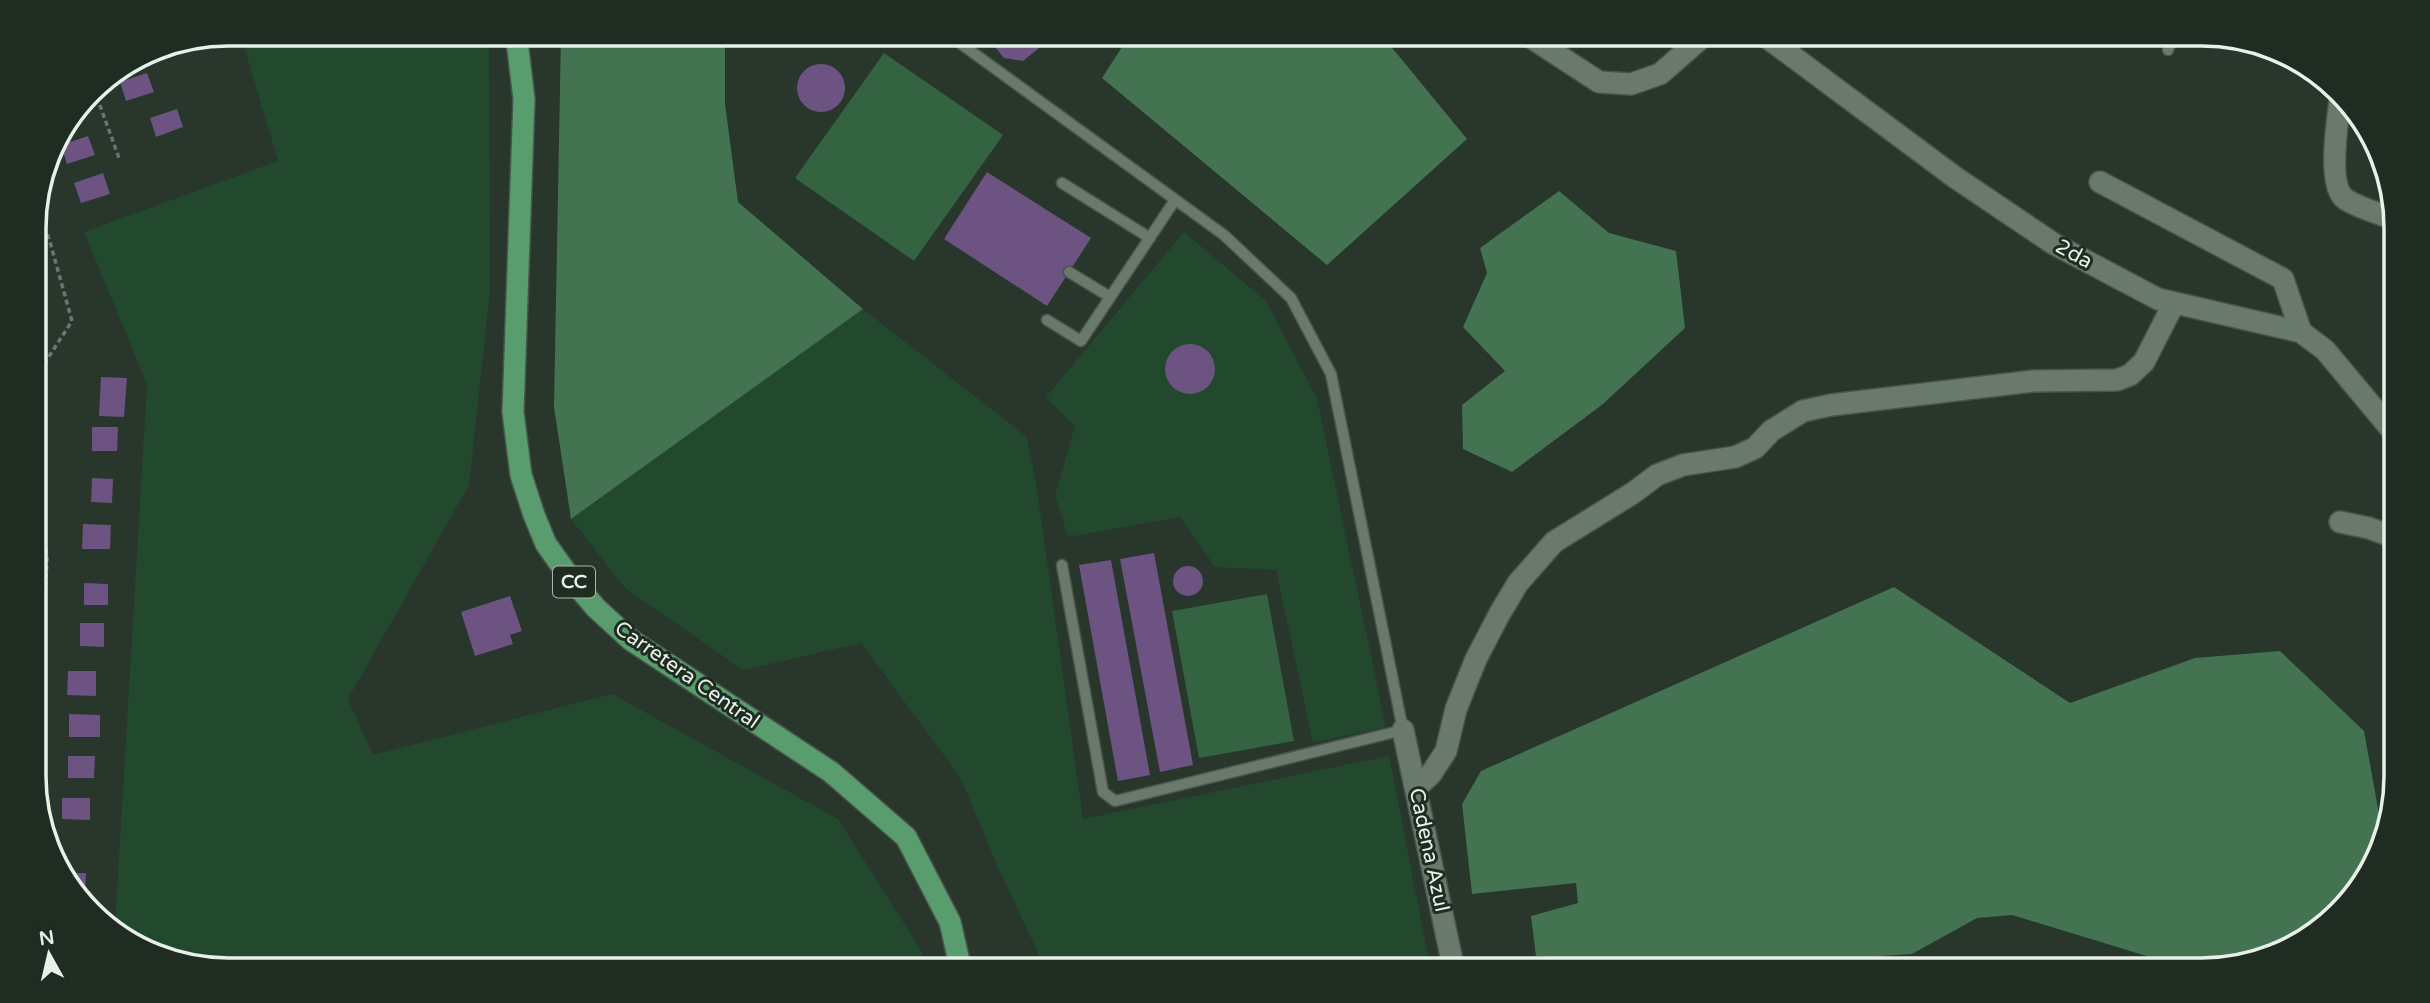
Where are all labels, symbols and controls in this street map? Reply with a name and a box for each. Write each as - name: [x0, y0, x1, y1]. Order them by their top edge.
- street label: 2da: [2051, 234, 2097, 274]
- road number: CC: [553, 566, 595, 597]
- street label: Carretera Central: [610, 616, 764, 734]
- street label: Cadena Azul: [1404, 786, 1454, 914]
- north arrow: [14, 919, 84, 989]
- text: N: [38, 926, 56, 950]

